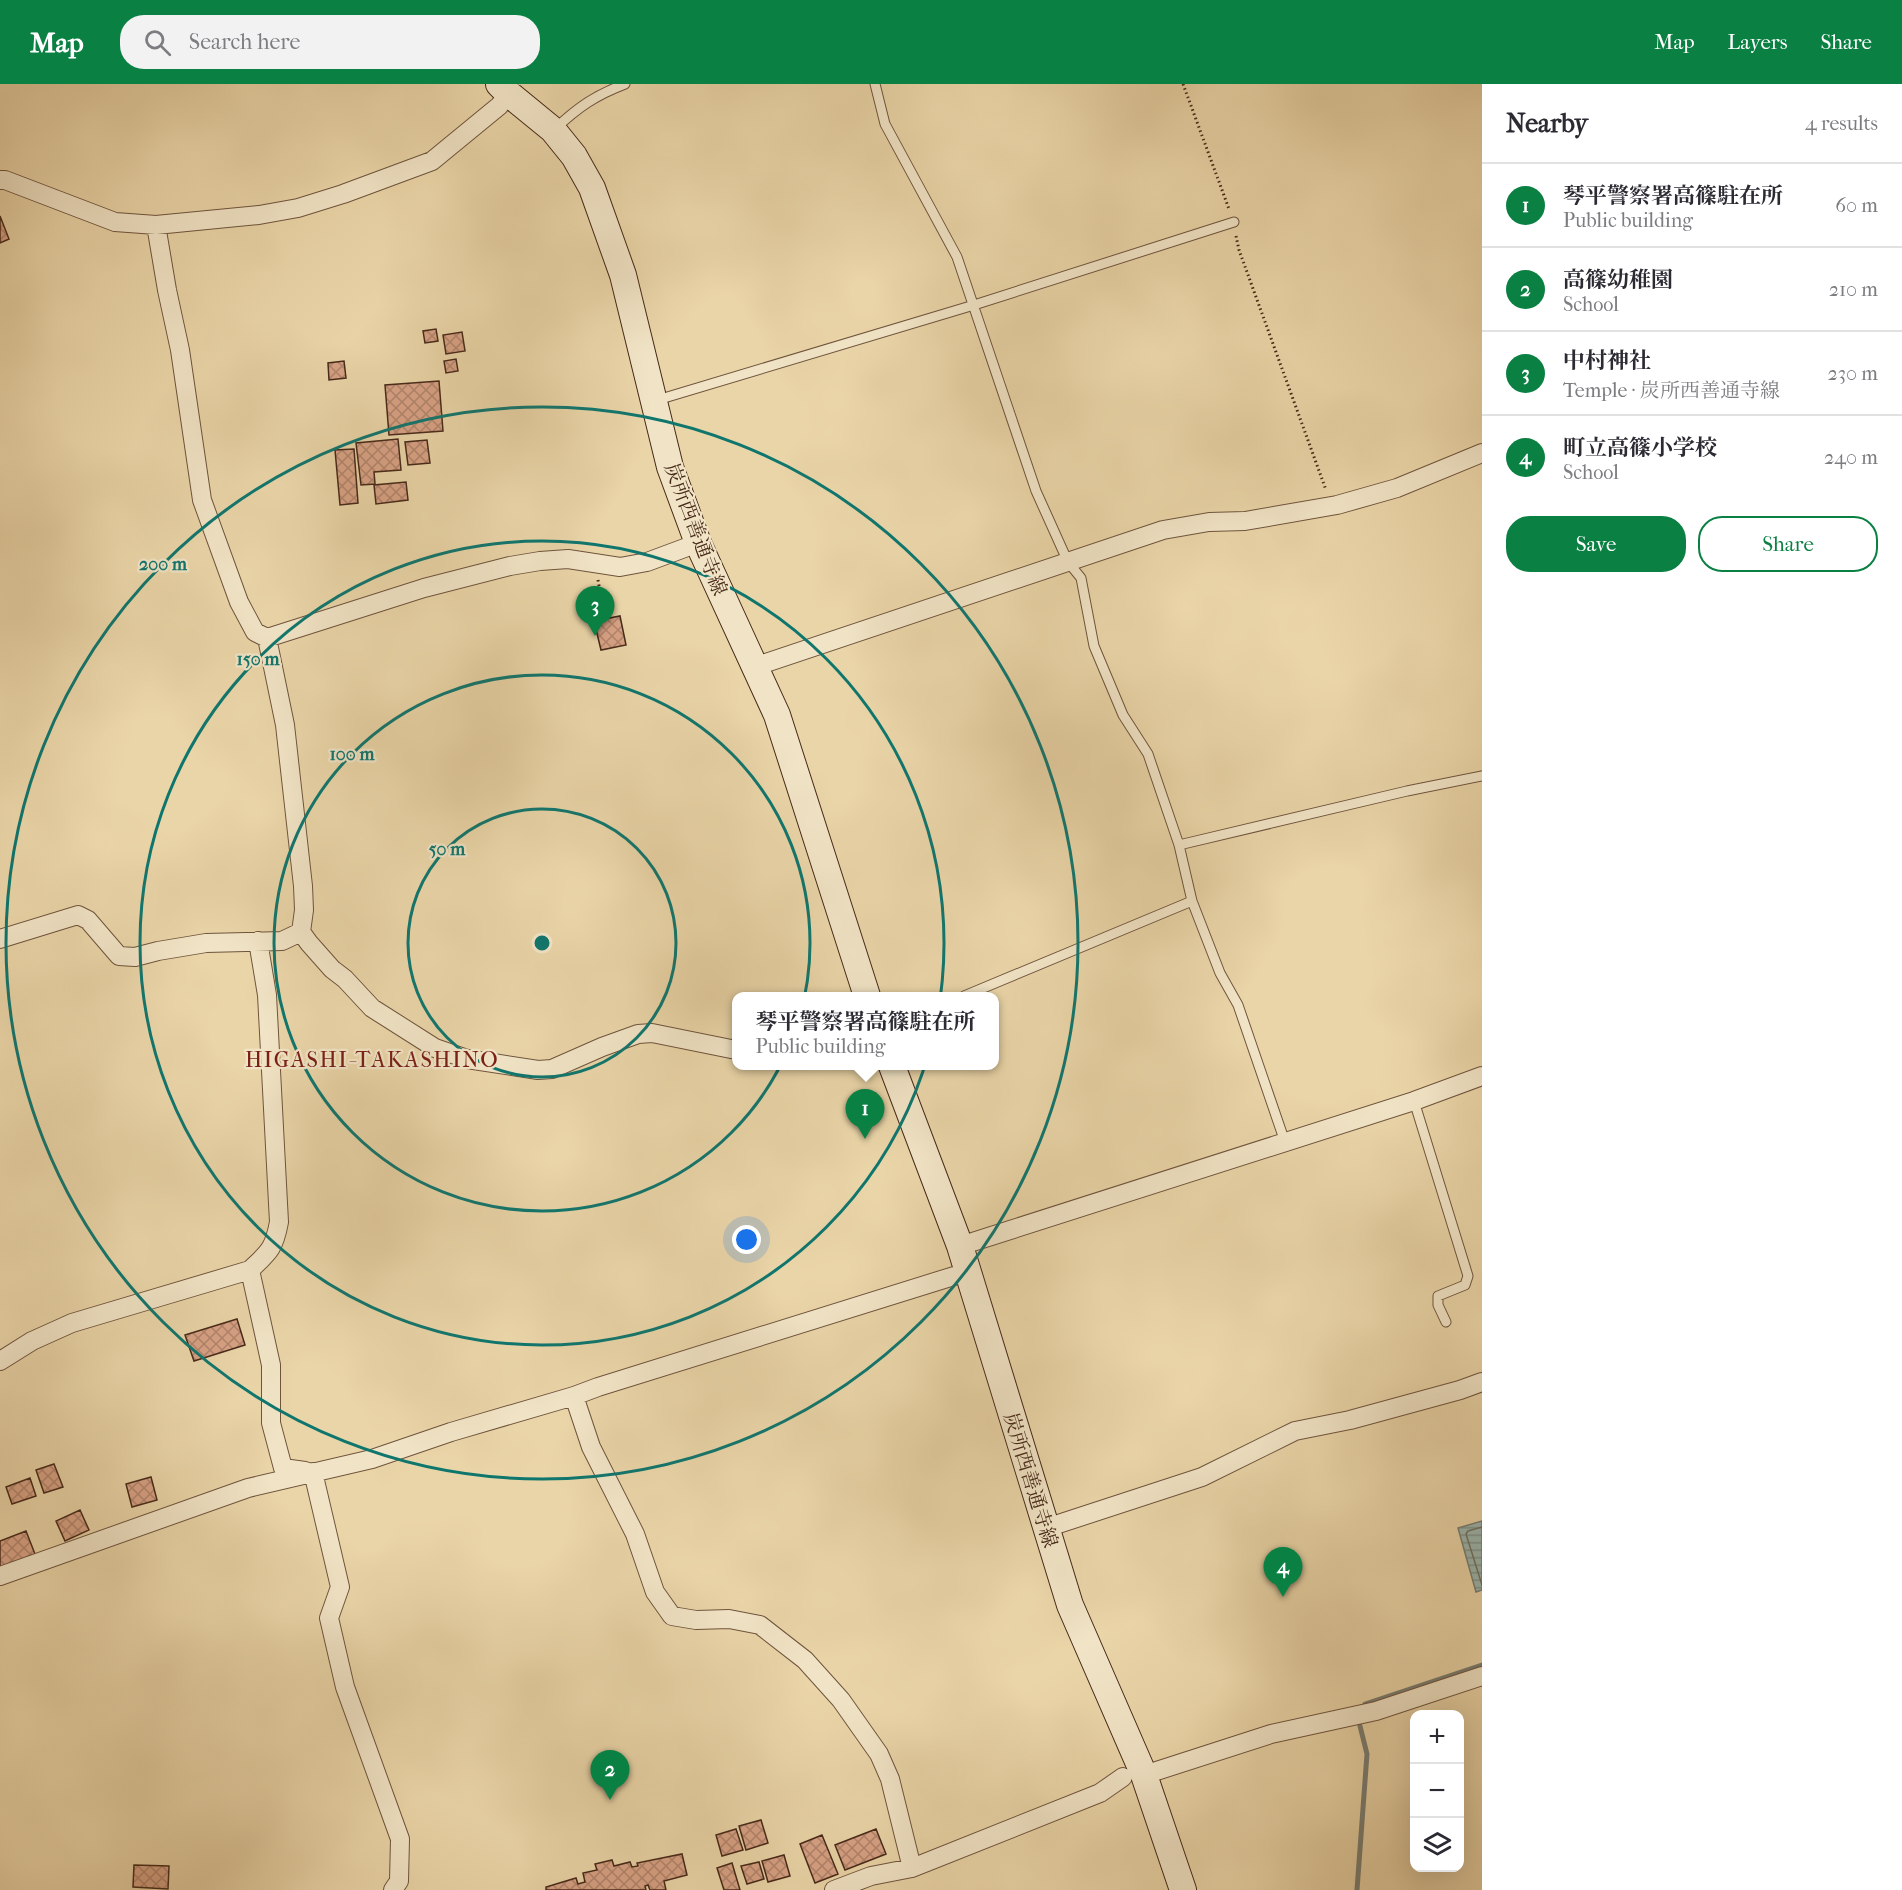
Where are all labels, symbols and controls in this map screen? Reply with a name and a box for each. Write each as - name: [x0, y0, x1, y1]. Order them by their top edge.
- search box: [120, 15, 540, 69]
- text: Map: [30, 26, 84, 59]
- icon: search: [141, 26, 174, 59]
- text: Search here: [189, 29, 300, 55]
- text: Map: [1654, 30, 1695, 54]
- text: Layers: [1728, 30, 1787, 54]
- text: Share: [1820, 30, 1872, 54]
- text: Nearby: [1506, 108, 1588, 139]
- text: 4 results: [1805, 112, 1878, 135]
- text: 琴平警察署高篠駐在所: [1563, 183, 1783, 209]
- text: 1: [1522, 194, 1529, 217]
- text: 60 m: [1835, 194, 1878, 217]
- text: Public building: [1563, 209, 1693, 232]
- text: 高篠幼稚園: [1563, 267, 1673, 293]
- text: 2: [1520, 278, 1531, 301]
- text: 210 m: [1829, 278, 1878, 301]
- text: School: [1563, 293, 1619, 316]
- text: 中村神社: [1563, 348, 1651, 374]
- text: 3: [1521, 362, 1530, 385]
- text: 230 m: [1828, 362, 1878, 385]
- text: Temple · 炭所西善通寺線: [1563, 379, 1780, 402]
- text: 町立高篠小学校: [1563, 435, 1717, 461]
- text: 4: [1520, 446, 1531, 469]
- text: 240 m: [1824, 446, 1878, 469]
- street label: 炭所西善通寺線: [660, 460, 731, 599]
- text: School: [1563, 461, 1619, 484]
- button: Save: [1506, 516, 1686, 572]
- button: Share: [1698, 516, 1878, 572]
- text: 200 m: [139, 554, 188, 575]
- pin: 3: [576, 586, 614, 636]
- text: 150 m: [237, 649, 280, 670]
- text: 100 m: [329, 744, 376, 765]
- text: 50 m: [429, 839, 466, 860]
- centre of rings: [532, 933, 552, 953]
- popup: [732, 992, 999, 1070]
- text: 琴平警察署高篠駐在所: [755, 1009, 976, 1035]
- text: Public building: [755, 1035, 886, 1058]
- district label: HIGASHI-TAKASHINO: [245, 1047, 499, 1073]
- pin: 1: [846, 1090, 884, 1139]
- your location: [732, 1225, 761, 1254]
- street label: 炭所西善通寺線: [999, 1410, 1062, 1550]
- pin: 4: [1264, 1548, 1302, 1597]
- map controls: [1410, 1710, 1464, 1872]
- button: +: [1410, 1710, 1464, 1764]
- pin: 2: [590, 1750, 630, 1800]
- button: −: [1410, 1764, 1464, 1818]
- button: layers: [1410, 1818, 1464, 1872]

